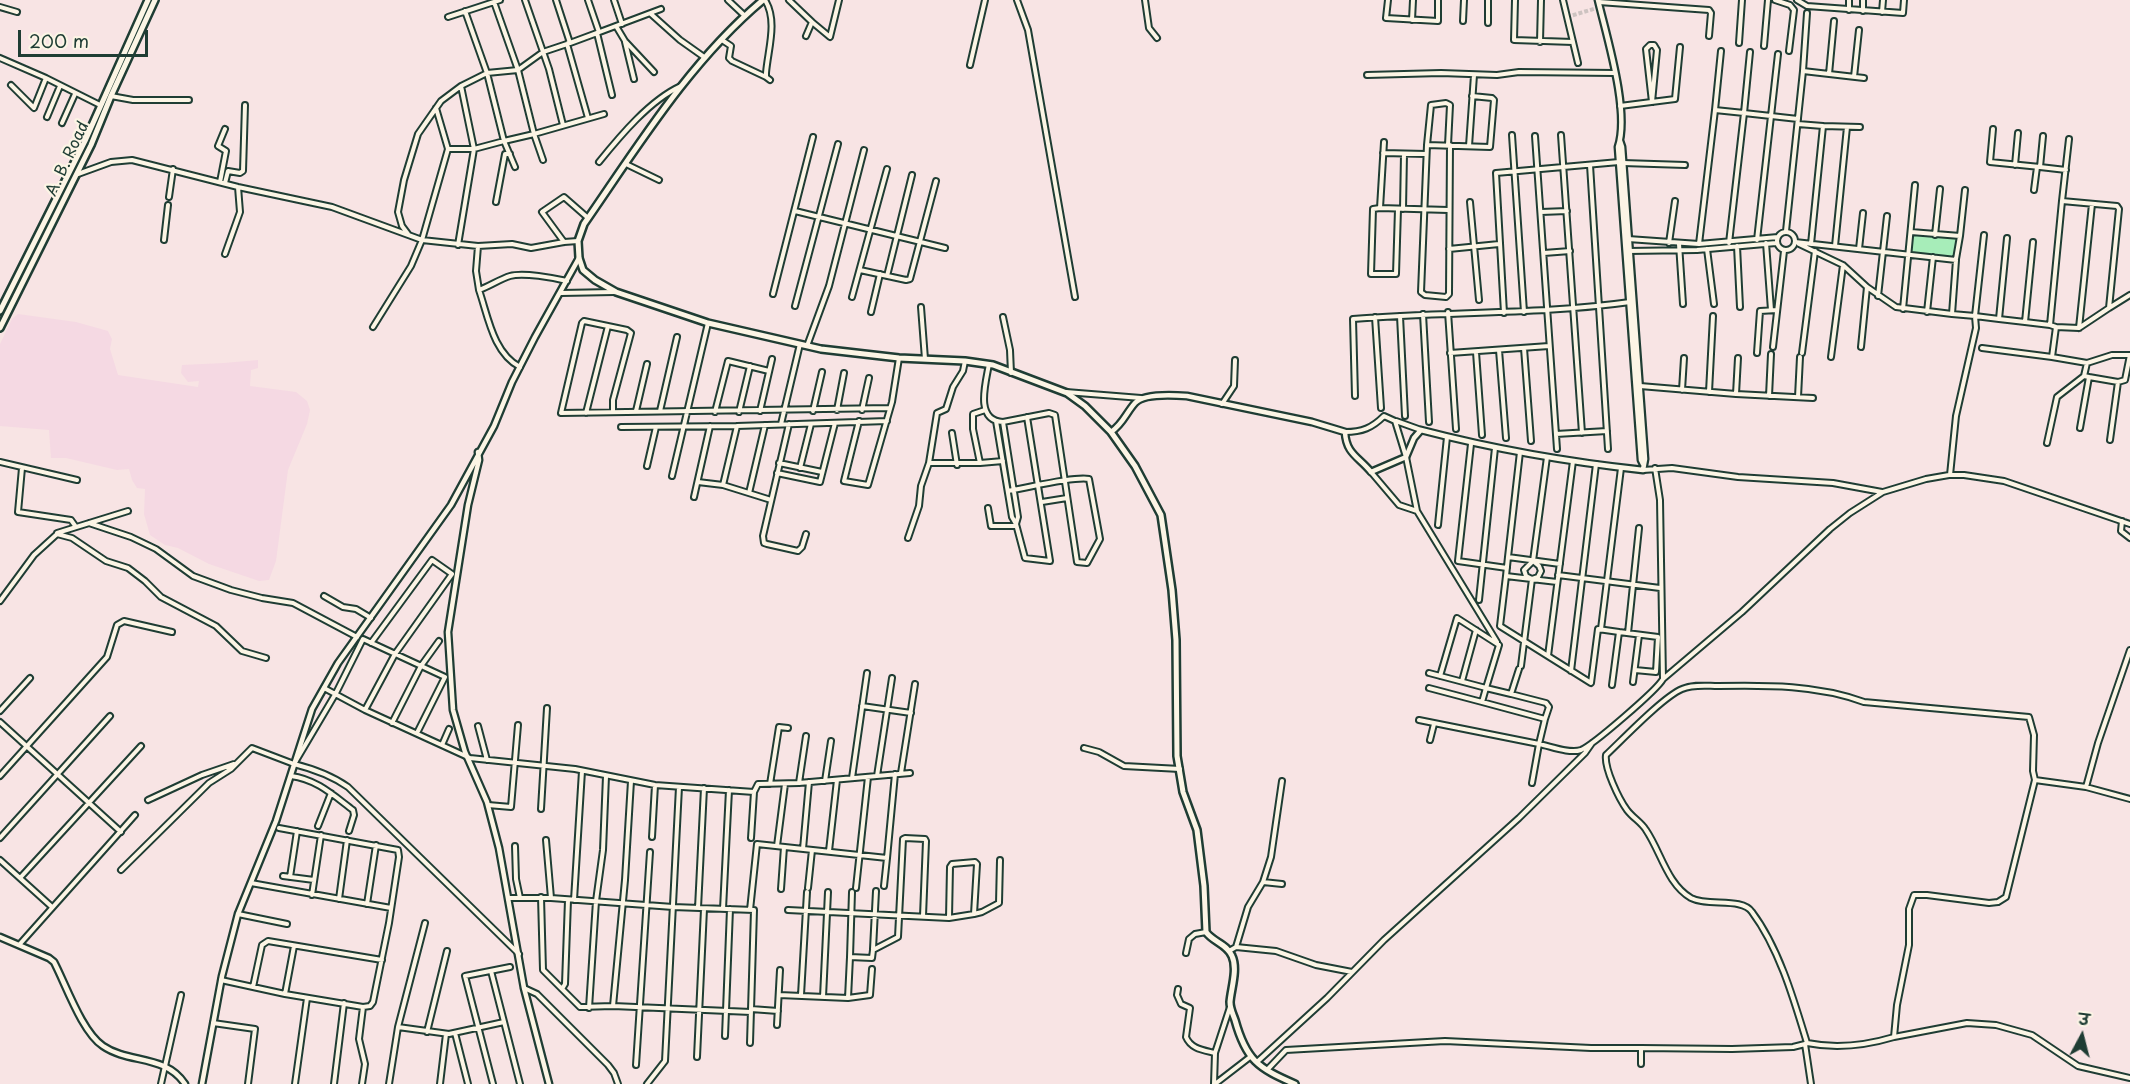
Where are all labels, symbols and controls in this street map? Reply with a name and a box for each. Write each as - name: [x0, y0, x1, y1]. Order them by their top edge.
- scale bar: [21, 18, 152, 56]
- text: 200 m: [29, 27, 89, 54]
- street label: A. B. Road: [42, 119, 94, 199]
- north arrow: [2052, 1006, 2112, 1066]
- text: उ: [2077, 1006, 2091, 1031]

